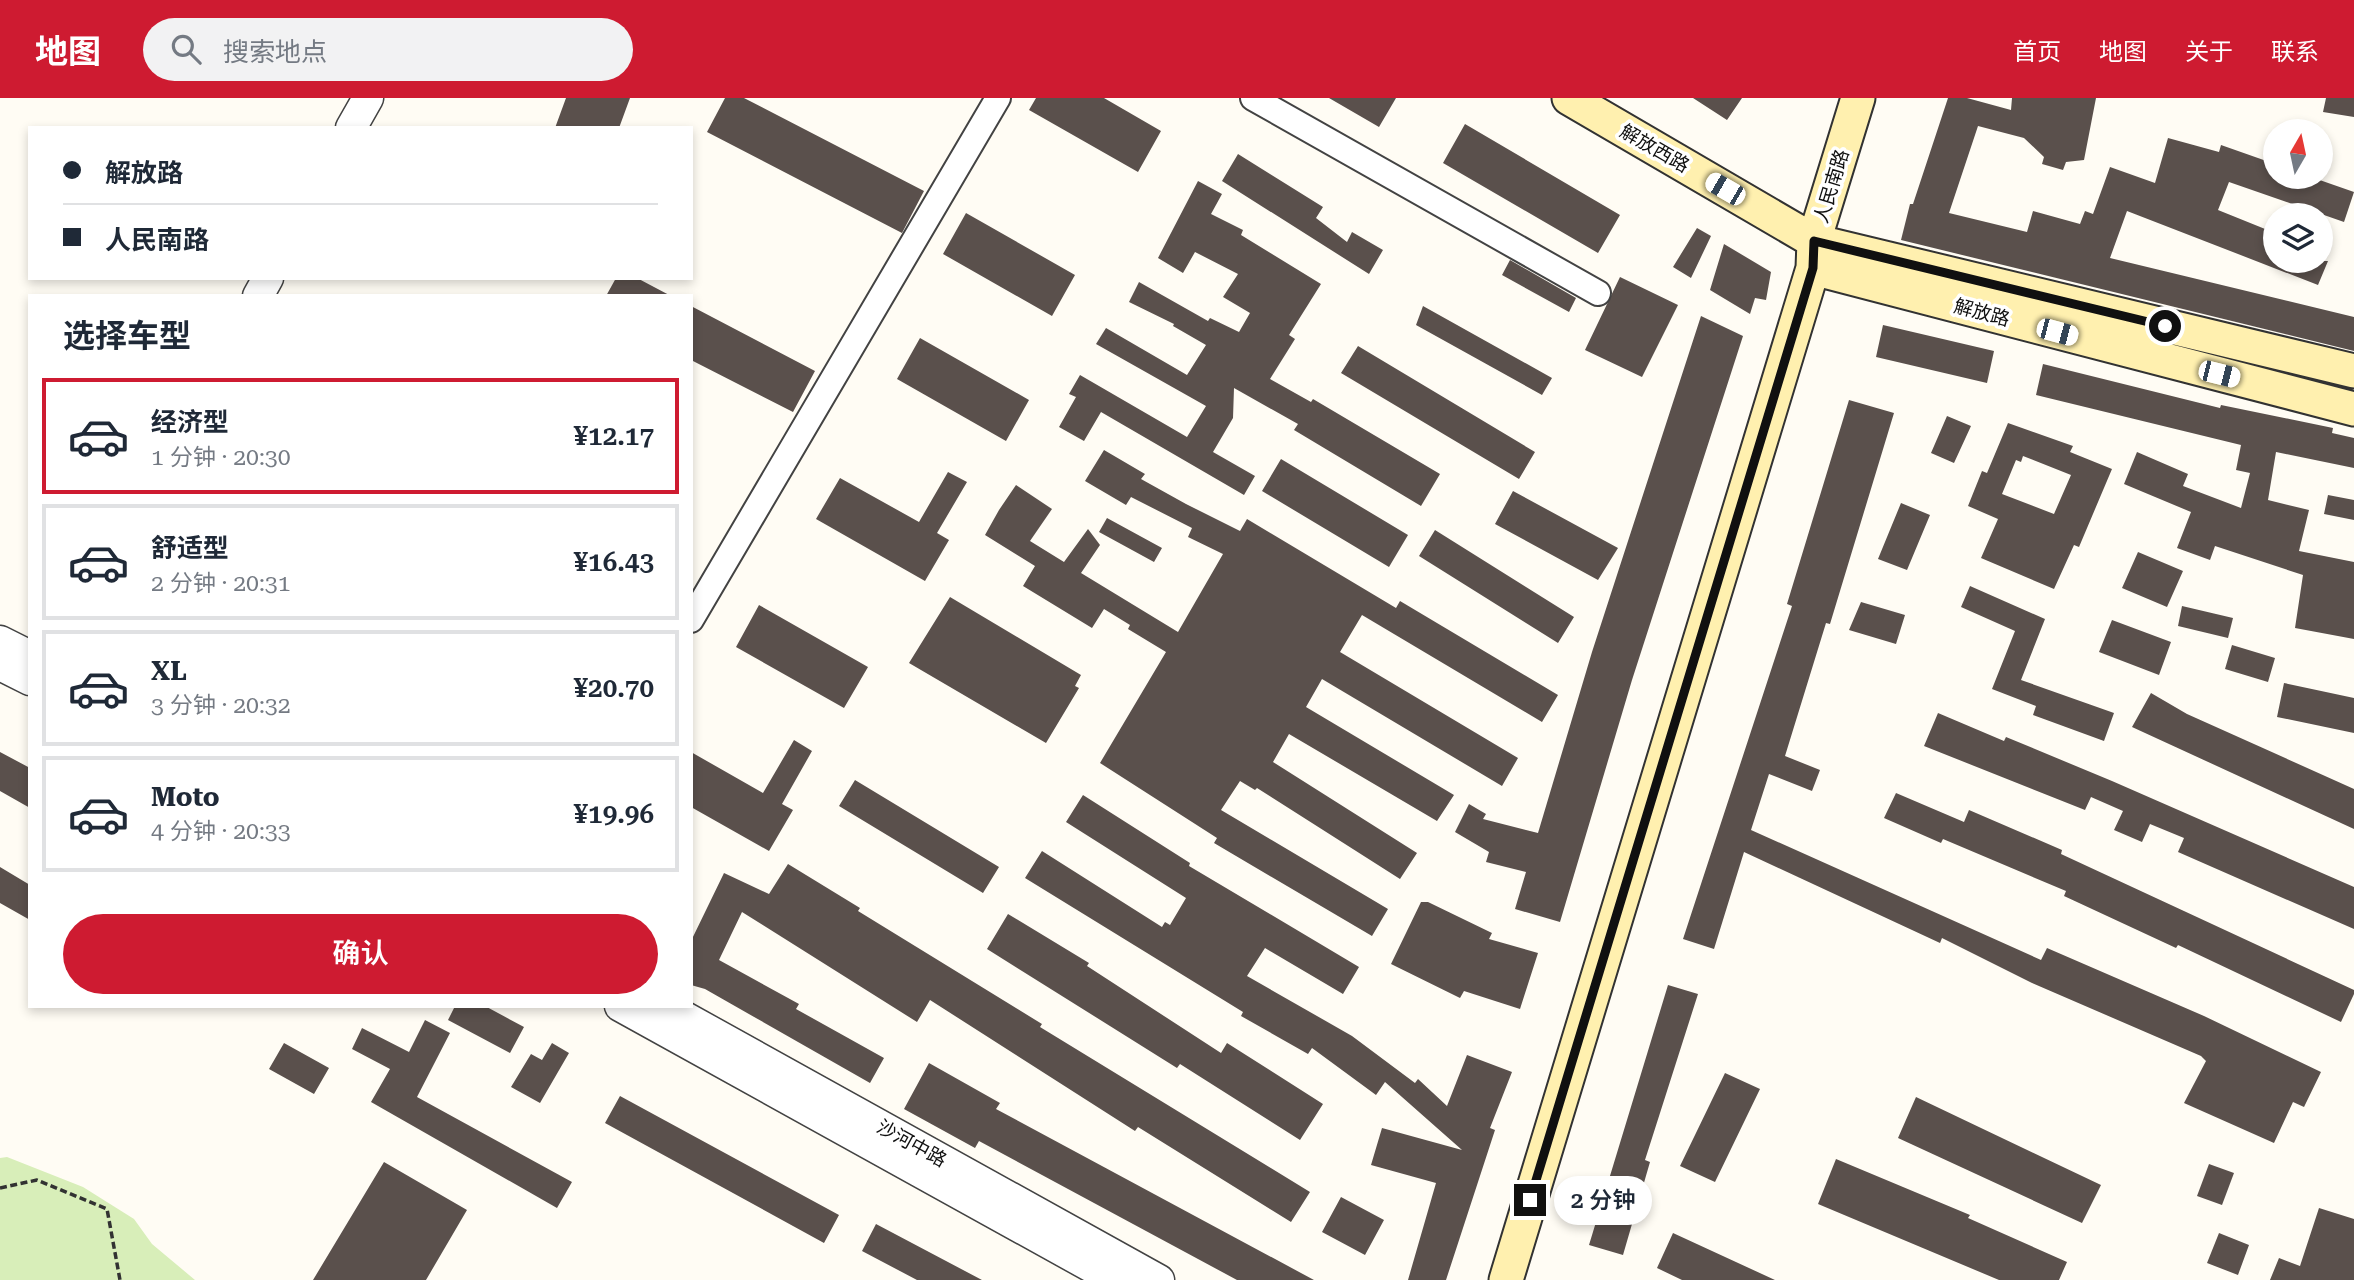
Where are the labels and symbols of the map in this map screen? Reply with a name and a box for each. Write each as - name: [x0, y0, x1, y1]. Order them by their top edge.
- street label: 解放西路: [1616, 119, 1693, 177]
- north arrow: [2263, 119, 2333, 189]
- street label: 人民南路: [1809, 146, 1854, 226]
- car: [1702, 169, 1749, 209]
- street label: 解放路: [1951, 294, 2012, 331]
- route start: [2149, 310, 2181, 342]
- car: [2034, 316, 2081, 348]
- car: [2197, 359, 2242, 389]
- street label: 沙河中路: [873, 1115, 951, 1172]
- callout: 2 分钟: [1554, 1176, 1652, 1224]
- route end: [1514, 1184, 1546, 1216]

